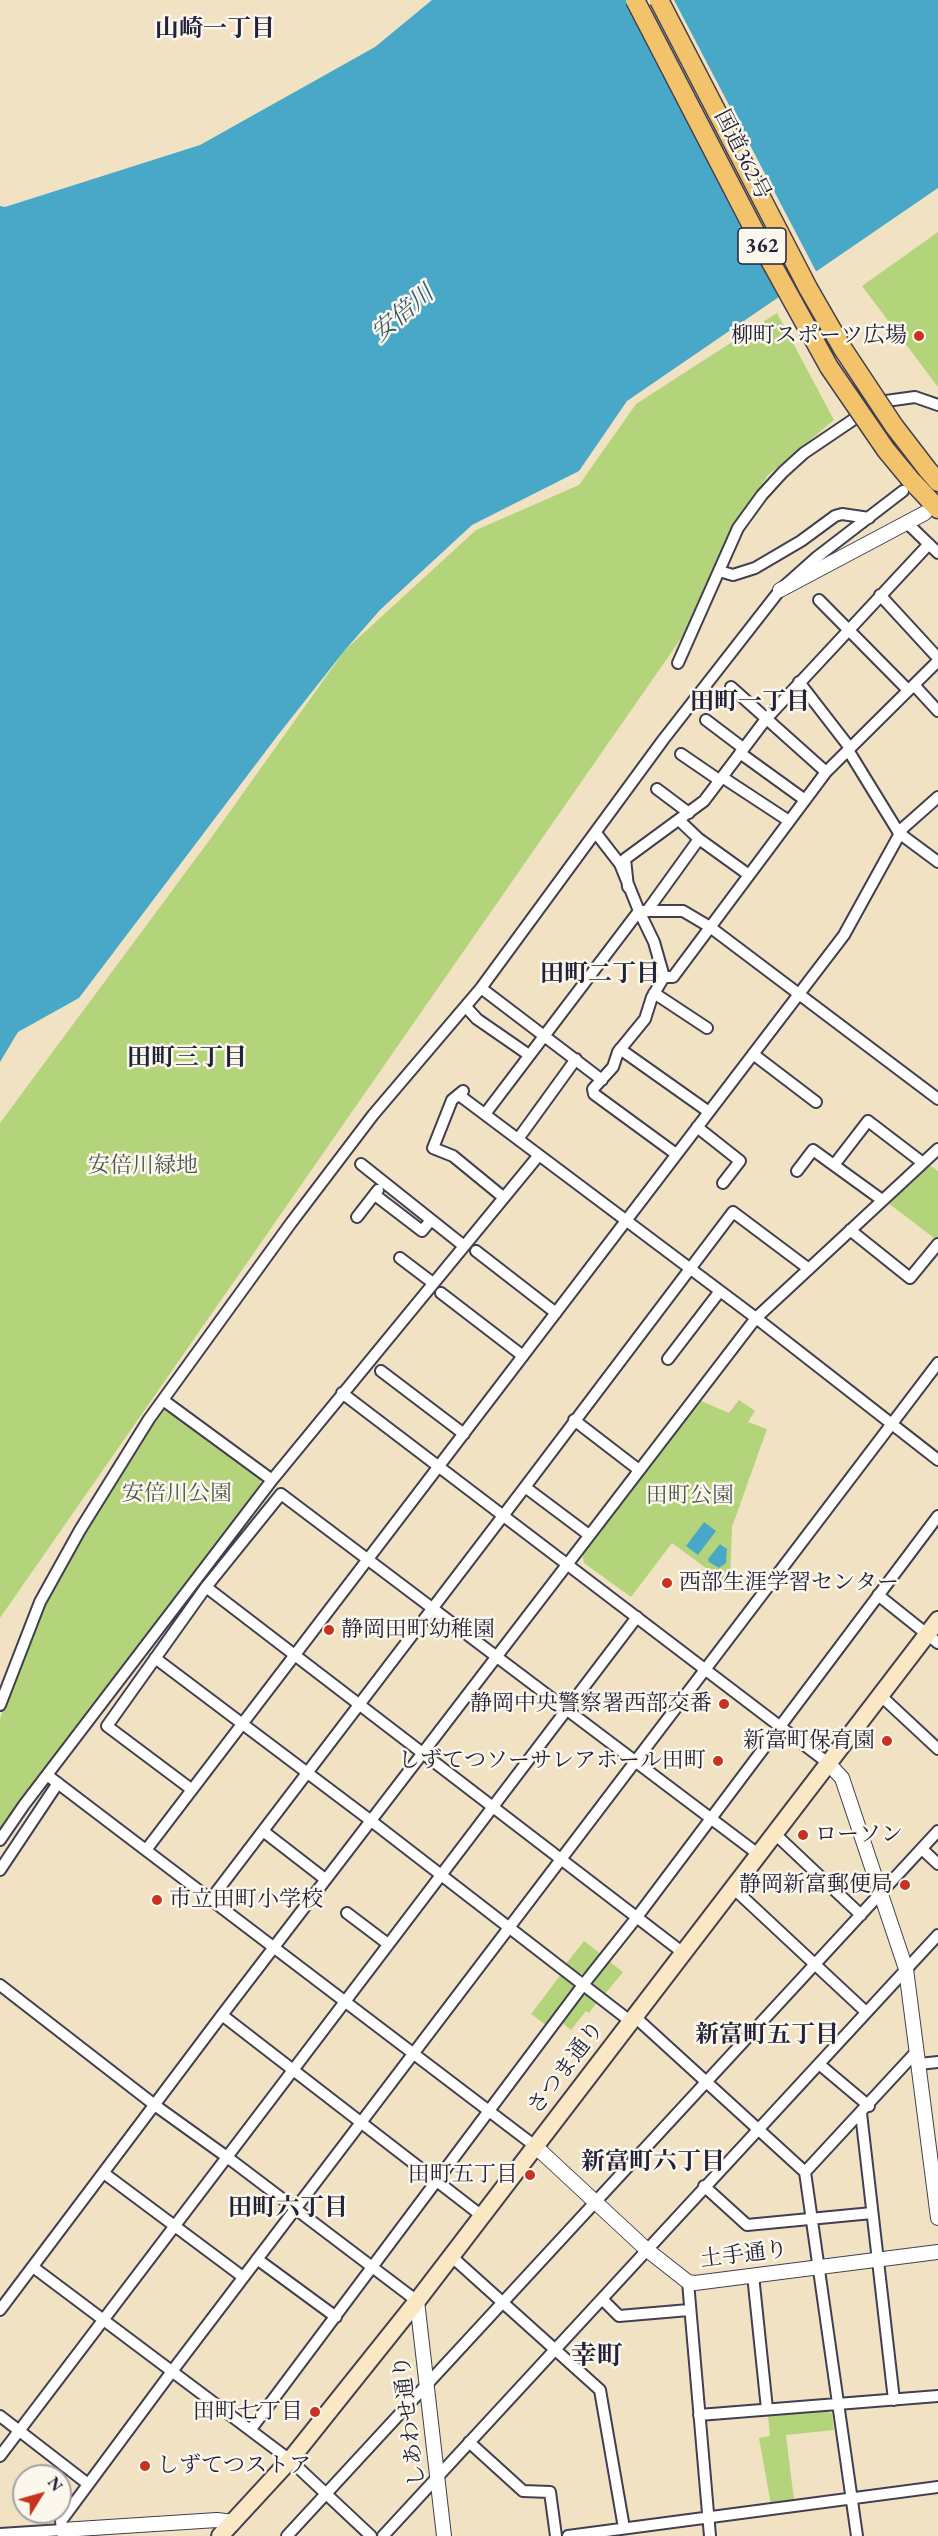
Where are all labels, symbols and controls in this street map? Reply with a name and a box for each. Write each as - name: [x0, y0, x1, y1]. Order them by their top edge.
- district label: 山崎一丁目: [155, 15, 275, 43]
- street label: 国道362号: [708, 105, 776, 205]
- road number: 362: [738, 228, 786, 264]
- water label: 安倍川: [366, 280, 440, 348]
- place label: 柳町スポーツ広場: [731, 323, 907, 349]
- marker: 柳町スポーツ広場: [912, 329, 926, 343]
- district label: 田町一丁目: [690, 688, 810, 716]
- district label: 田町二丁目: [540, 960, 660, 988]
- district label: 田町三丁目: [127, 1044, 247, 1072]
- park label: 安倍川緑地: [88, 1153, 198, 1179]
- park label: 安倍川公園: [122, 1481, 232, 1507]
- park label: 田町公園: [646, 1483, 734, 1509]
- place label: 西部生涯学習センター: [679, 1570, 899, 1596]
- marker: 西部生涯学習センター: [660, 1576, 674, 1590]
- place label: 静岡田町幼稚園: [341, 1617, 495, 1643]
- marker: 静岡田町幼稚園: [322, 1623, 336, 1637]
- place label: 静岡中央警察署西部交番: [470, 1691, 712, 1717]
- marker: 静岡中央警察署西部交番: [717, 1697, 731, 1711]
- place label: 新富町保育園: [743, 1728, 875, 1754]
- marker: 新富町保育園: [880, 1734, 894, 1748]
- place label: しずてつソーサレアホール田町: [398, 1748, 706, 1774]
- marker: しずてつソーサレアホール田町: [711, 1754, 725, 1768]
- place label: ローソン: [815, 1822, 903, 1848]
- marker: ローソン: [796, 1828, 810, 1842]
- place label: 静岡新富郵便局: [739, 1872, 893, 1898]
- marker: 静岡新富郵便局: [898, 1878, 912, 1892]
- place label: 市立田町小学校: [169, 1887, 323, 1913]
- marker: 市立田町小学校: [150, 1893, 164, 1907]
- street label: さつま通り: [522, 2016, 610, 2120]
- district label: 新富町五丁目: [695, 2021, 839, 2049]
- district label: 新富町六丁目: [581, 2148, 725, 2176]
- place label: 田町五丁目: [408, 2162, 518, 2188]
- marker: 田町五丁目: [523, 2168, 537, 2182]
- district label: 田町六丁目: [228, 2194, 348, 2222]
- street label: 土手通り: [699, 2237, 789, 2273]
- district label: 幸町: [571, 2341, 623, 2373]
- street label: しあわせ通り: [389, 2354, 431, 2488]
- place label: 田町七丁目: [193, 2399, 303, 2425]
- marker: 田町七丁目: [308, 2405, 322, 2419]
- place label: しずてつストア: [157, 2453, 311, 2479]
- marker: しずてつストア: [138, 2459, 152, 2473]
- north arrow: [12, 2464, 72, 2524]
- text: N: [43, 2473, 67, 2496]

